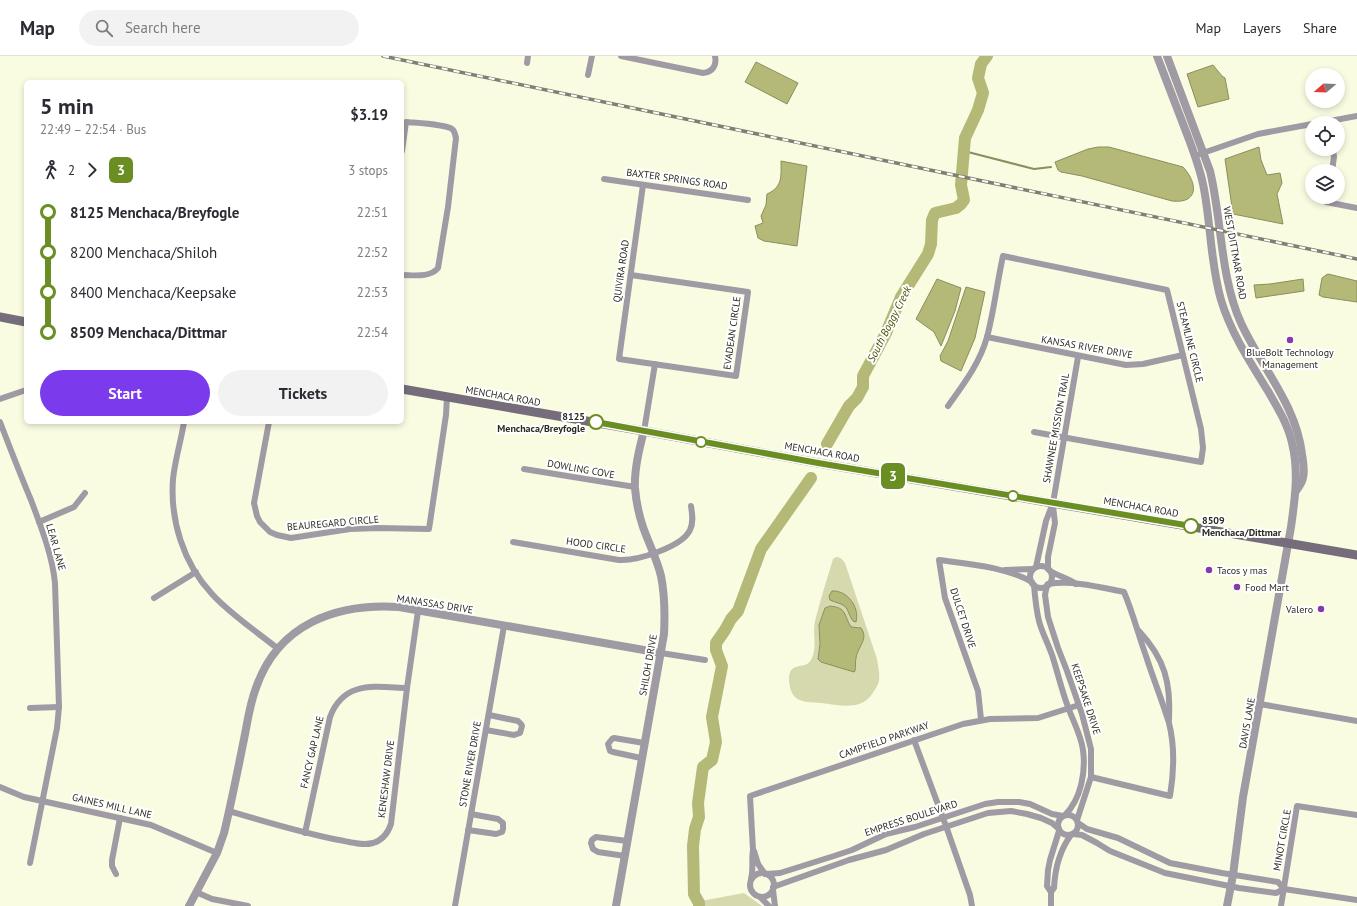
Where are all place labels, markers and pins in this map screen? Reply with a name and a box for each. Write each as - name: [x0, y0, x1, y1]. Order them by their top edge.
- marker: BlueBolt Technology Management: [1285, 335, 1295, 345]
- place label: BlueBolt Technology Management: [1246, 346, 1334, 371]
- place label: 8125 Menchaca/Breyfogle: [497, 410, 585, 435]
- marker: 8125 Menchaca/Breyfogle: [588, 414, 604, 430]
- unlabelled marker: [695, 436, 707, 448]
- unlabelled marker: [1007, 490, 1019, 502]
- place label: 8509 Menchaca/Dittmar: [1202, 514, 1282, 539]
- marker: 8509 Menchaca/Dittmar: [1183, 518, 1199, 534]
- place label: Tacos y mas: [1217, 564, 1267, 577]
- marker: Tacos y mas: [1204, 565, 1214, 575]
- place label: Food Mart: [1245, 581, 1290, 594]
- marker: Food Mart: [1232, 582, 1242, 592]
- place label: Valero: [1285, 603, 1313, 616]
- marker: Valero: [1316, 604, 1326, 614]

